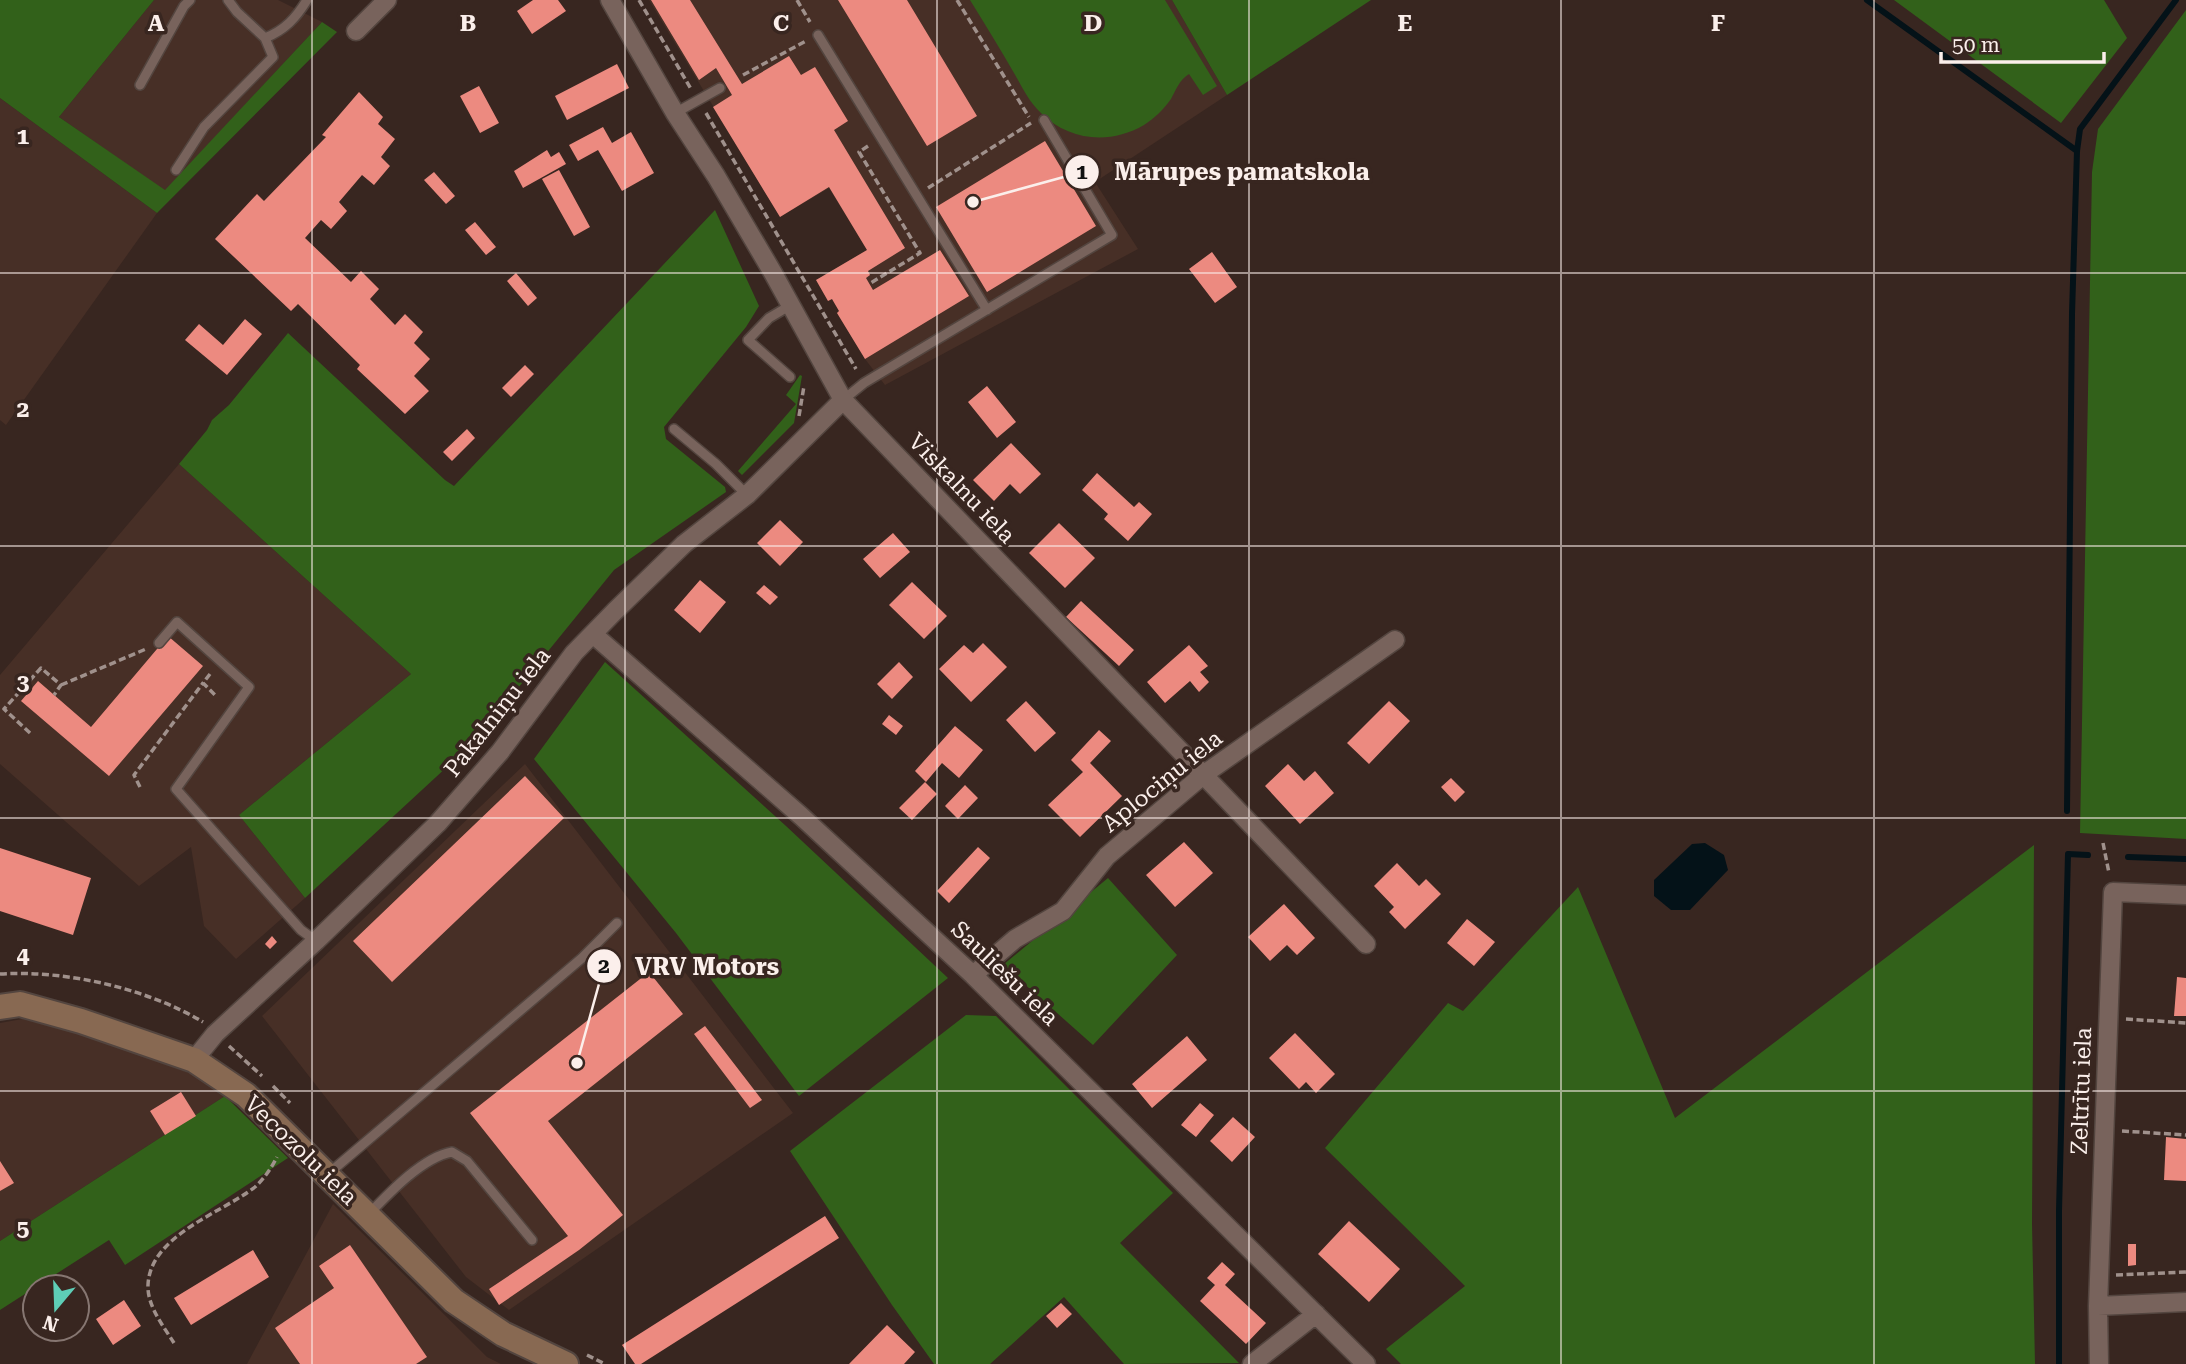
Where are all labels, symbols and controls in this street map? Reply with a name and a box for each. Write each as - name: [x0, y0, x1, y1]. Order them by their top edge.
- text: A: [148, 10, 165, 37]
- text: B: [460, 10, 476, 37]
- text: C: [773, 10, 789, 37]
- text: D: [1084, 10, 1102, 37]
- text: E: [1398, 10, 1412, 37]
- text: F: [1711, 10, 1725, 37]
- scale bar: [1941, 21, 2104, 65]
- text: 50 m: [1952, 33, 2000, 57]
- text: 1: [17, 123, 30, 150]
- callout: Mārupes pamatskola: [1065, 149, 1383, 194]
- text: Mārupes pamatskola: [1114, 158, 1370, 186]
- text: 1: [1076, 160, 1088, 184]
- text: 2: [17, 396, 29, 423]
- street label: Viskalnu iela: [903, 428, 1021, 549]
- street label: Pakalniņu iela: [439, 642, 557, 783]
- text: 3: [17, 669, 30, 696]
- street label: Aplociņu iela: [1097, 724, 1229, 839]
- street label: Sauliešu iela: [945, 916, 1064, 1032]
- text: 4: [17, 942, 30, 969]
- callout: VRV Motors: [586, 944, 794, 989]
- text: VRV Motors: [635, 953, 779, 981]
- text: 2: [598, 954, 610, 978]
- street label: Zeltrītu iela: [2066, 1026, 2097, 1155]
- street label: Vecozolu iela: [239, 1090, 363, 1211]
- text: 5: [17, 1215, 30, 1242]
- north arrow: [21, 1273, 91, 1343]
- text: N: [40, 1310, 61, 1337]

